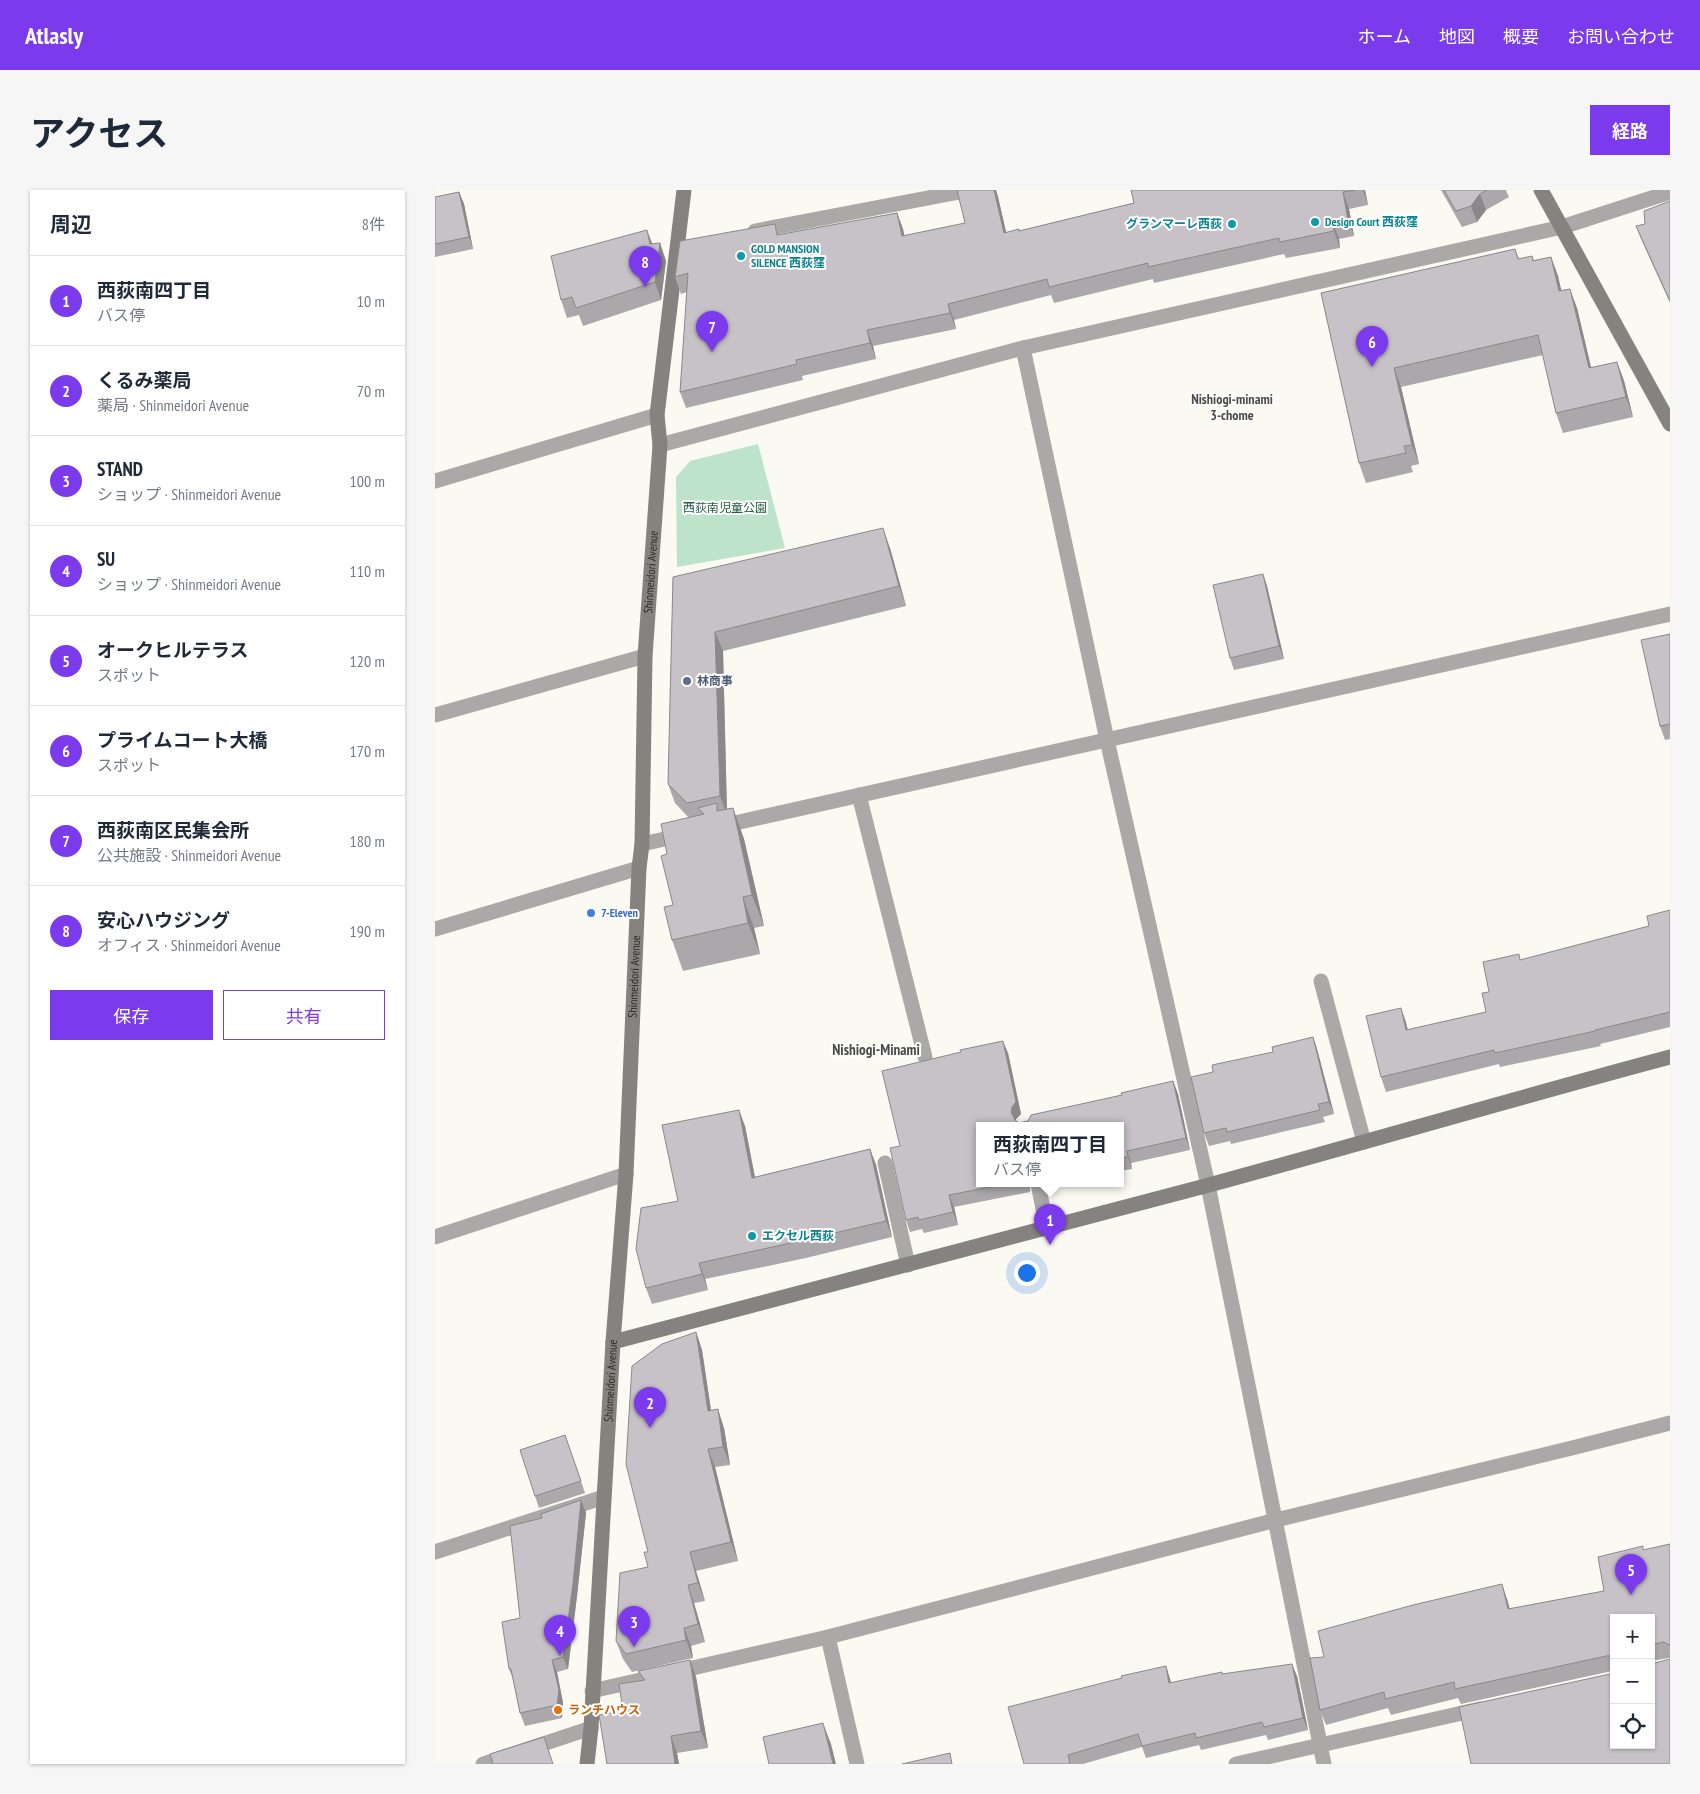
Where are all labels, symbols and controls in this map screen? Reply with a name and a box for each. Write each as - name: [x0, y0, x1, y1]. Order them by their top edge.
- text: Atlasly: [25, 20, 83, 51]
- text: ホーム: [1358, 25, 1411, 48]
- text: 地図: [1439, 25, 1475, 48]
- text: 概要: [1503, 25, 1539, 48]
- text: お問い合わせ: [1567, 25, 1675, 48]
- button: 経路: [1590, 105, 1670, 155]
- text: アクセス: [30, 110, 168, 156]
- text: 周辺: [50, 211, 92, 238]
- text: 8件: [362, 214, 385, 234]
- place label: Design Court 西荻窪: [1325, 214, 1418, 229]
- place label: グランマーレ西荻: [1126, 216, 1222, 231]
- marker: Design Court 西荻窪: [1309, 216, 1321, 228]
- marker: グランマーレ西荻: [1226, 218, 1238, 230]
- place label: GOLD MANSION SILENCE 西荻窪: [751, 241, 825, 270]
- pin: 8: [629, 246, 661, 287]
- marker: GOLD MANSION SILENCE 西荻窪: [735, 250, 747, 262]
- text: 西荻南四丁目: [97, 278, 211, 302]
- text: 1: [62, 291, 70, 311]
- text: 10 m: [357, 291, 385, 311]
- text: バス停: [97, 305, 145, 325]
- pin: 7: [696, 311, 728, 352]
- pin: 6: [1356, 326, 1388, 367]
- text: くるみ薬局: [97, 368, 192, 392]
- text: 2: [62, 381, 70, 401]
- text: 70 m: [357, 381, 385, 401]
- district label: Nishiogi-minami 3-chome: [1191, 390, 1273, 424]
- text: 薬局 · Shinmeidori Avenue: [97, 395, 249, 415]
- text: STAND: [97, 457, 143, 481]
- text: 3: [62, 471, 70, 491]
- text: 100 m: [350, 471, 385, 491]
- text: ショップ · Shinmeidori Avenue: [97, 484, 281, 504]
- park label: 西荻南児童公園: [683, 500, 767, 515]
- street label: Shinmeidori Avenue: [640, 530, 661, 614]
- text: SU: [97, 547, 115, 571]
- text: 4: [62, 561, 70, 581]
- text: 110 m: [350, 561, 385, 581]
- text: ショップ · Shinmeidori Avenue: [97, 574, 281, 594]
- text: オークヒルテラス: [97, 638, 249, 662]
- text: 5: [62, 651, 70, 671]
- text: 120 m: [350, 651, 385, 671]
- text: スポット: [97, 665, 161, 685]
- place label: 林商事: [697, 673, 733, 688]
- marker: 林商事: [681, 675, 693, 687]
- text: プライムコート大橋: [97, 728, 268, 752]
- text: 6: [62, 741, 70, 761]
- text: 170 m: [350, 741, 385, 761]
- text: スポット: [97, 755, 161, 775]
- text: 西荻南区民集会所: [97, 818, 249, 842]
- text: 7: [62, 831, 70, 851]
- text: 180 m: [350, 831, 385, 851]
- text: 公共施設 · Shinmeidori Avenue: [97, 845, 281, 865]
- place label: 7-Eleven: [601, 905, 638, 920]
- marker: 7-Eleven: [585, 907, 597, 919]
- text: 安心ハウジング: [97, 908, 230, 932]
- text: 8: [62, 921, 70, 941]
- text: 190 m: [350, 921, 385, 941]
- text: オフィス · Shinmeidori Avenue: [97, 935, 281, 955]
- street label: Shinmeidori Avenue: [625, 935, 643, 1018]
- button: 保存: [50, 990, 213, 1040]
- button: 共有: [223, 990, 385, 1040]
- district label: Nishiogi-Minami: [832, 1040, 920, 1059]
- popup: [976, 1122, 1124, 1187]
- text: 西荻南四丁目: [993, 1132, 1107, 1156]
- text: バス停: [993, 1159, 1041, 1179]
- pin: 1: [1034, 1204, 1066, 1245]
- place label: エクセル西荻: [762, 1228, 834, 1243]
- marker: エクセル西荻: [746, 1230, 758, 1242]
- your location: [1014, 1260, 1040, 1286]
- street label: Shinmeidori Avenue: [600, 1339, 620, 1422]
- pin: 2: [634, 1387, 666, 1428]
- pin: 5: [1615, 1554, 1647, 1595]
- pin: 3: [618, 1606, 650, 1647]
- map controls: [1610, 1614, 1655, 1749]
- button: +: [1610, 1614, 1655, 1659]
- pin: 4: [544, 1615, 576, 1656]
- button: −: [1610, 1659, 1655, 1704]
- place label: ランチハウス: [568, 1702, 640, 1717]
- marker: ランチハウス: [552, 1704, 564, 1716]
- button: locate: [1610, 1704, 1655, 1749]

